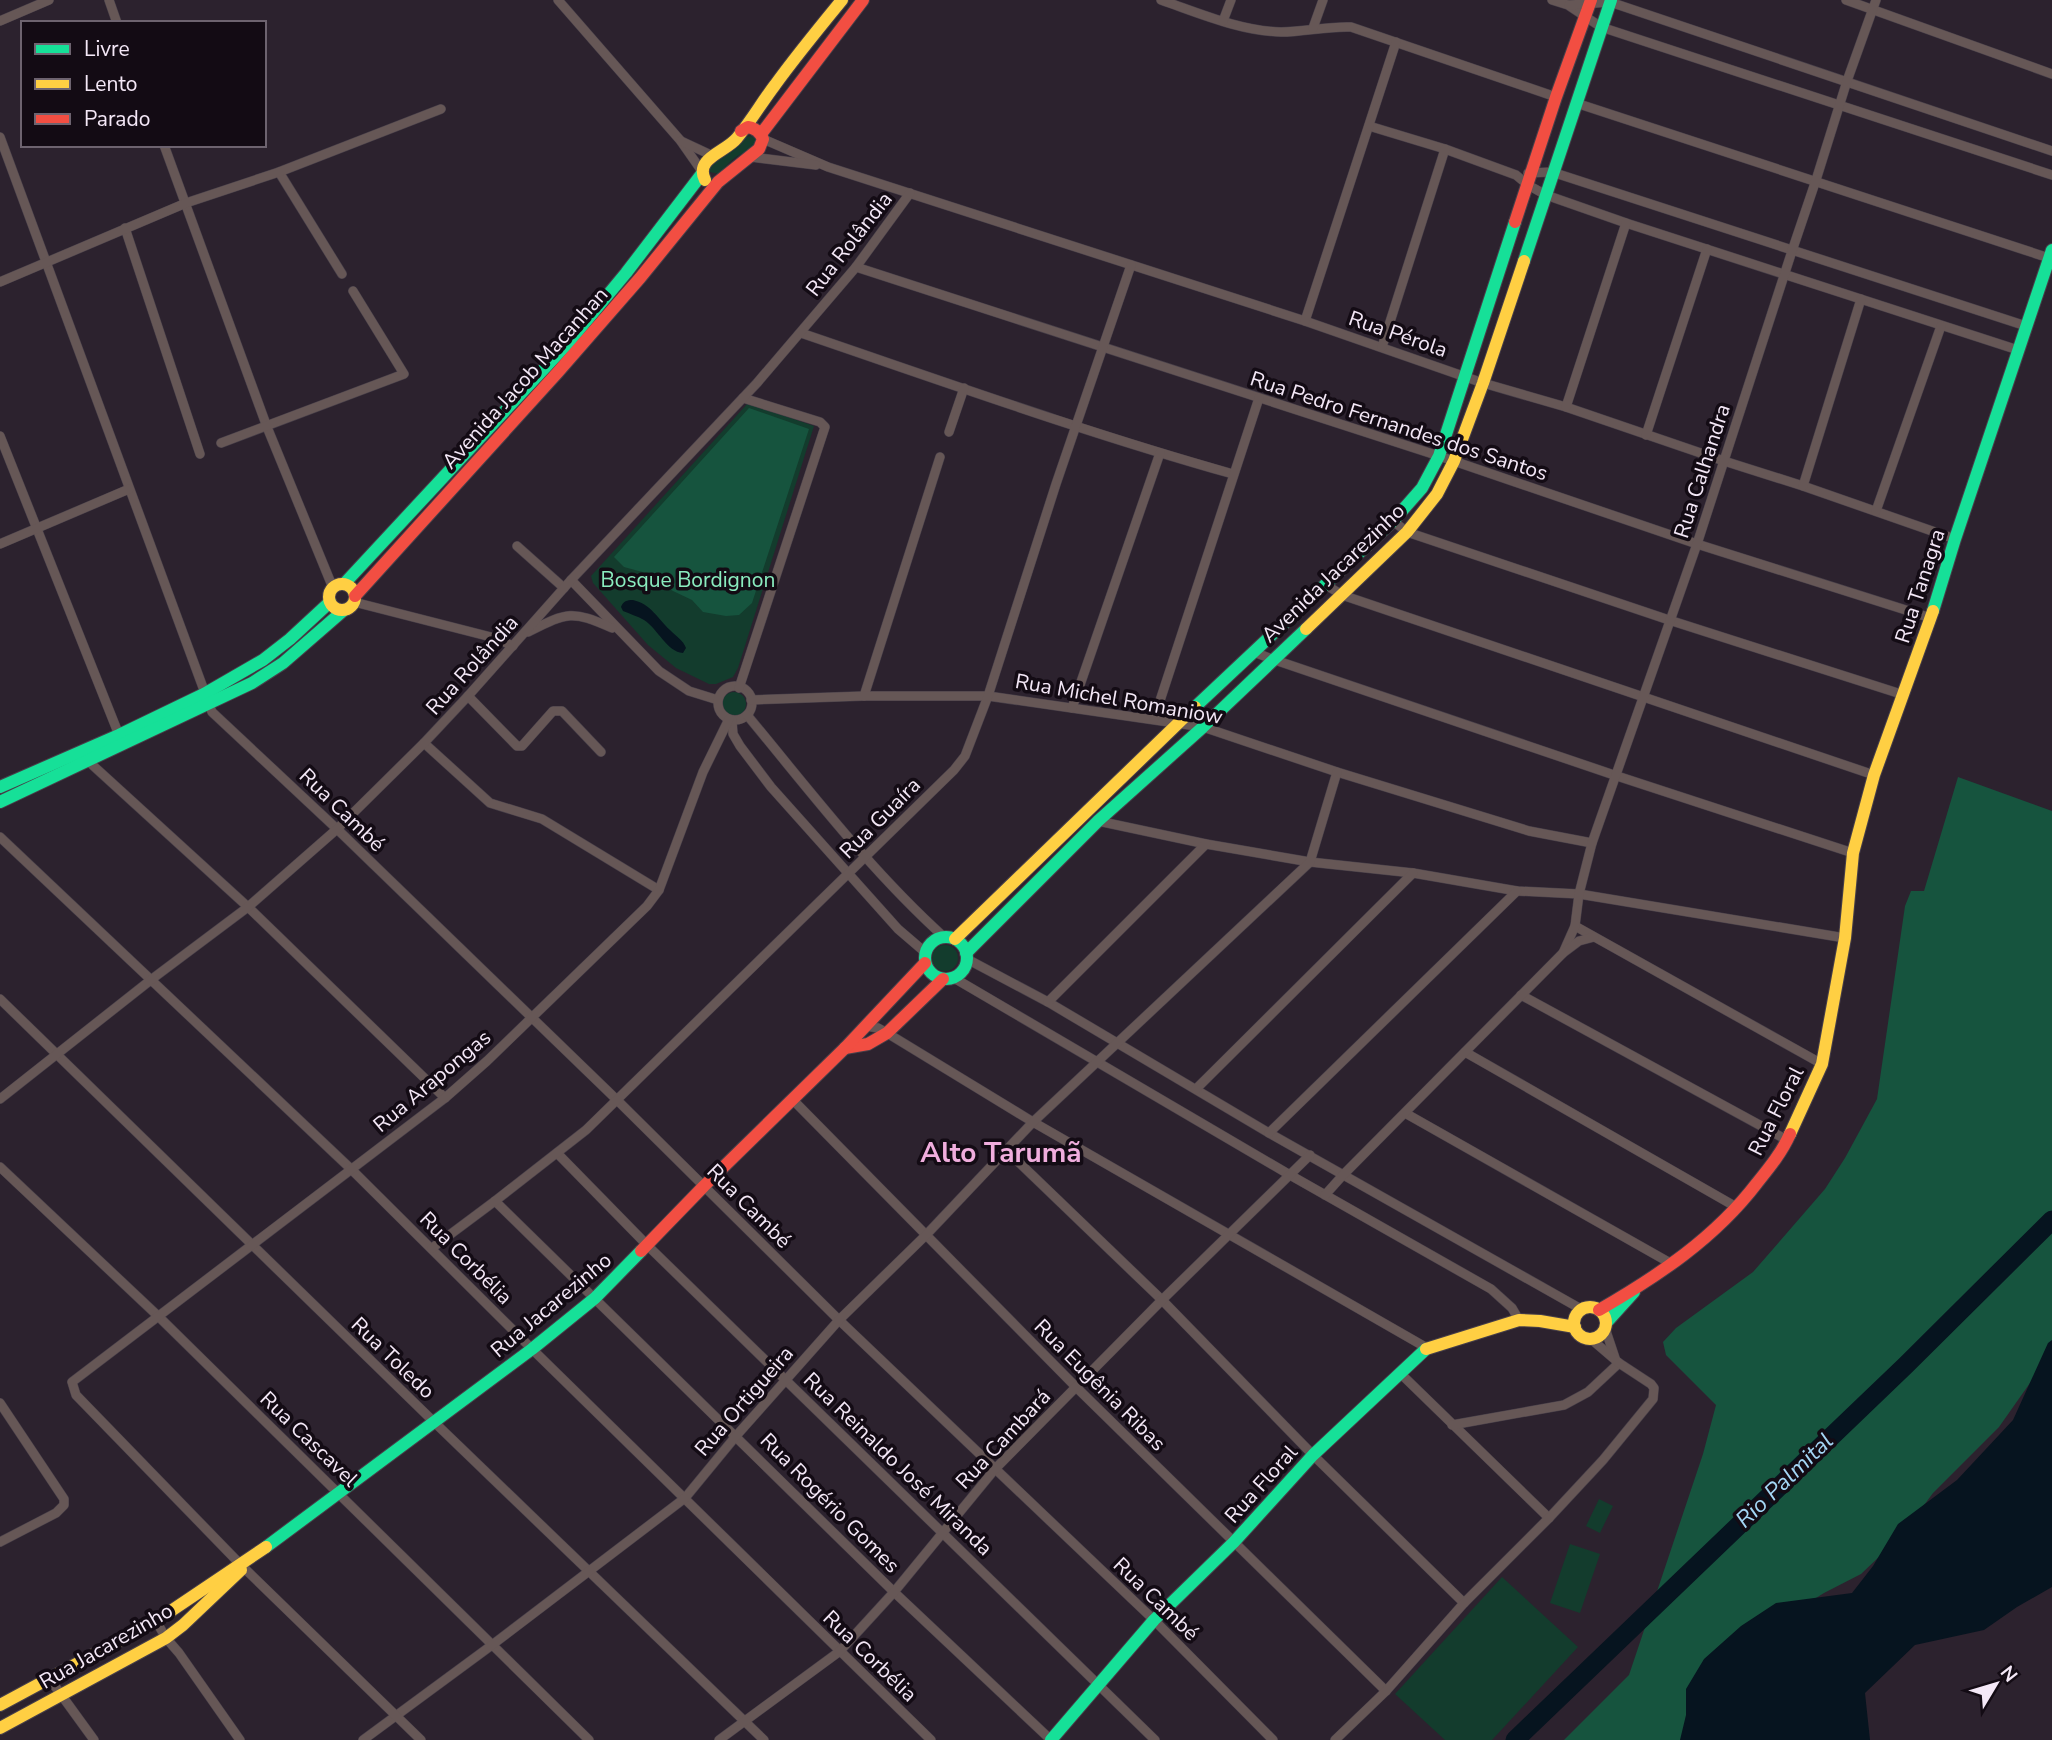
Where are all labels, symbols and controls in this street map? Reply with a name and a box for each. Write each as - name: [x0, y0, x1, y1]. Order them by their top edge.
- legend: [21, 21, 266, 147]
- text: Livre: [84, 35, 130, 63]
- text: Lento: [84, 70, 137, 98]
- text: Parado: [84, 105, 150, 133]
- street label: Rua Rolândia: [799, 186, 899, 302]
- street label: Avenida Jacob Macanhan: [436, 281, 614, 475]
- street label: Rua Pérola: [1345, 304, 1451, 364]
- street label: Rua Pedro Fernandes dos Santos: [1247, 365, 1551, 487]
- street label: Rua Calhandra: [1667, 400, 1737, 542]
- street label: Avenida Jacarezinho: [1255, 497, 1411, 649]
- street label: Rua Tanagra: [1888, 525, 1952, 647]
- park label: Bosque Bordignon: [601, 566, 775, 594]
- street label: Rua Rolândia: [420, 609, 524, 721]
- street label: Rua Michel Romaniow: [1013, 667, 1225, 731]
- street label: Rua Cambé: [293, 762, 391, 858]
- street label: Rua Guaíra: [833, 771, 927, 865]
- street label: Rua Arapongas: [367, 1023, 497, 1139]
- street label: Rua Floral: [1742, 1061, 1811, 1160]
- district label: Alto Tarumã: [920, 1134, 1082, 1172]
- street label: Rua Cambé: [701, 1158, 797, 1254]
- street label: Rua Corbélia: [413, 1205, 519, 1311]
- street label: Rua Jacarezinho: [485, 1246, 617, 1364]
- street label: Rua Toledo: [345, 1311, 441, 1405]
- street label: Rua Eugênia Ribas: [1028, 1313, 1172, 1457]
- street label: Rua Ortigueira: [688, 1340, 800, 1462]
- street label: Rua Reinaldo José Miranda: [797, 1366, 999, 1562]
- street label: Rua Cambará: [949, 1383, 1057, 1495]
- street label: Rua Cascavel: [254, 1385, 365, 1493]
- water label: Rio Palmital: [1729, 1426, 1840, 1535]
- street label: Rua Rogério Gomes: [754, 1427, 906, 1579]
- street label: Rua Floral: [1218, 1438, 1304, 1529]
- street label: Rua Cambé: [1107, 1551, 1205, 1647]
- street label: Rua Jacarezinho: [34, 1596, 178, 1696]
- street label: Rua Corbélia: [817, 1604, 923, 1708]
- north arrow: [1961, 1649, 2031, 1719]
- text: N: [1994, 1661, 2023, 1688]

